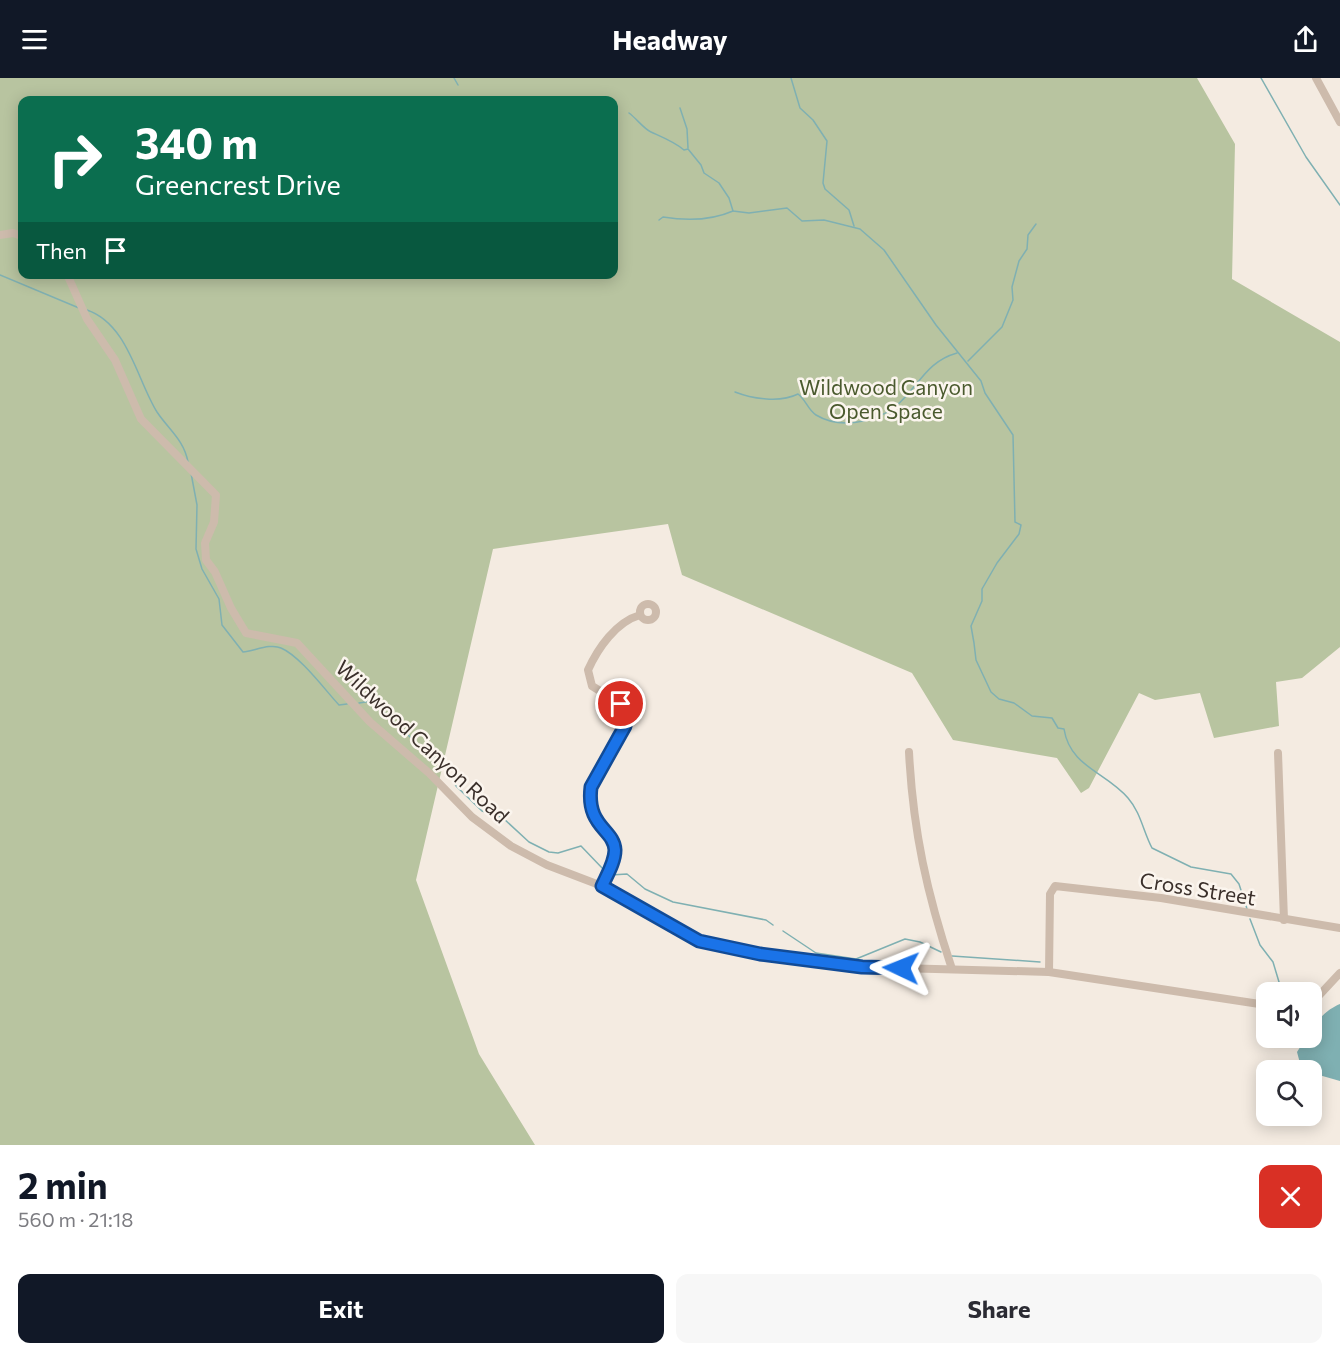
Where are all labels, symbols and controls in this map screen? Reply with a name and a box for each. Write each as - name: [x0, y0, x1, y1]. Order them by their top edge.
- icon: menu: [18, 23, 51, 56]
- text: Headway: [612, 23, 728, 56]
- icon: share: [1289, 23, 1322, 56]
- text: 340 m: [135, 116, 258, 168]
- icon: right: [36, 120, 114, 198]
- text: Greencrest Drive: [135, 168, 341, 201]
- icon: arrive: [99, 234, 132, 267]
- text: Then: [36, 237, 87, 264]
- park label: Wildwood Canyon Open Space: [799, 374, 973, 423]
- street label: Wildwood Canyon Road: [331, 654, 515, 828]
- pin: [595, 678, 646, 729]
- icon: arrive: [604, 687, 637, 720]
- street label: Cross Street: [1138, 866, 1258, 910]
- position arrow: [869, 936, 933, 1000]
- map controls: [1256, 982, 1322, 1126]
- button: sound: [1256, 982, 1322, 1048]
- button: search: [1256, 1060, 1322, 1126]
- text: 2 min: [18, 1162, 108, 1206]
- button: close: [1259, 1165, 1322, 1228]
- text: 560 m · 21:18: [18, 1207, 133, 1231]
- button: Exit: [18, 1274, 664, 1343]
- button: Share: [676, 1274, 1322, 1343]

